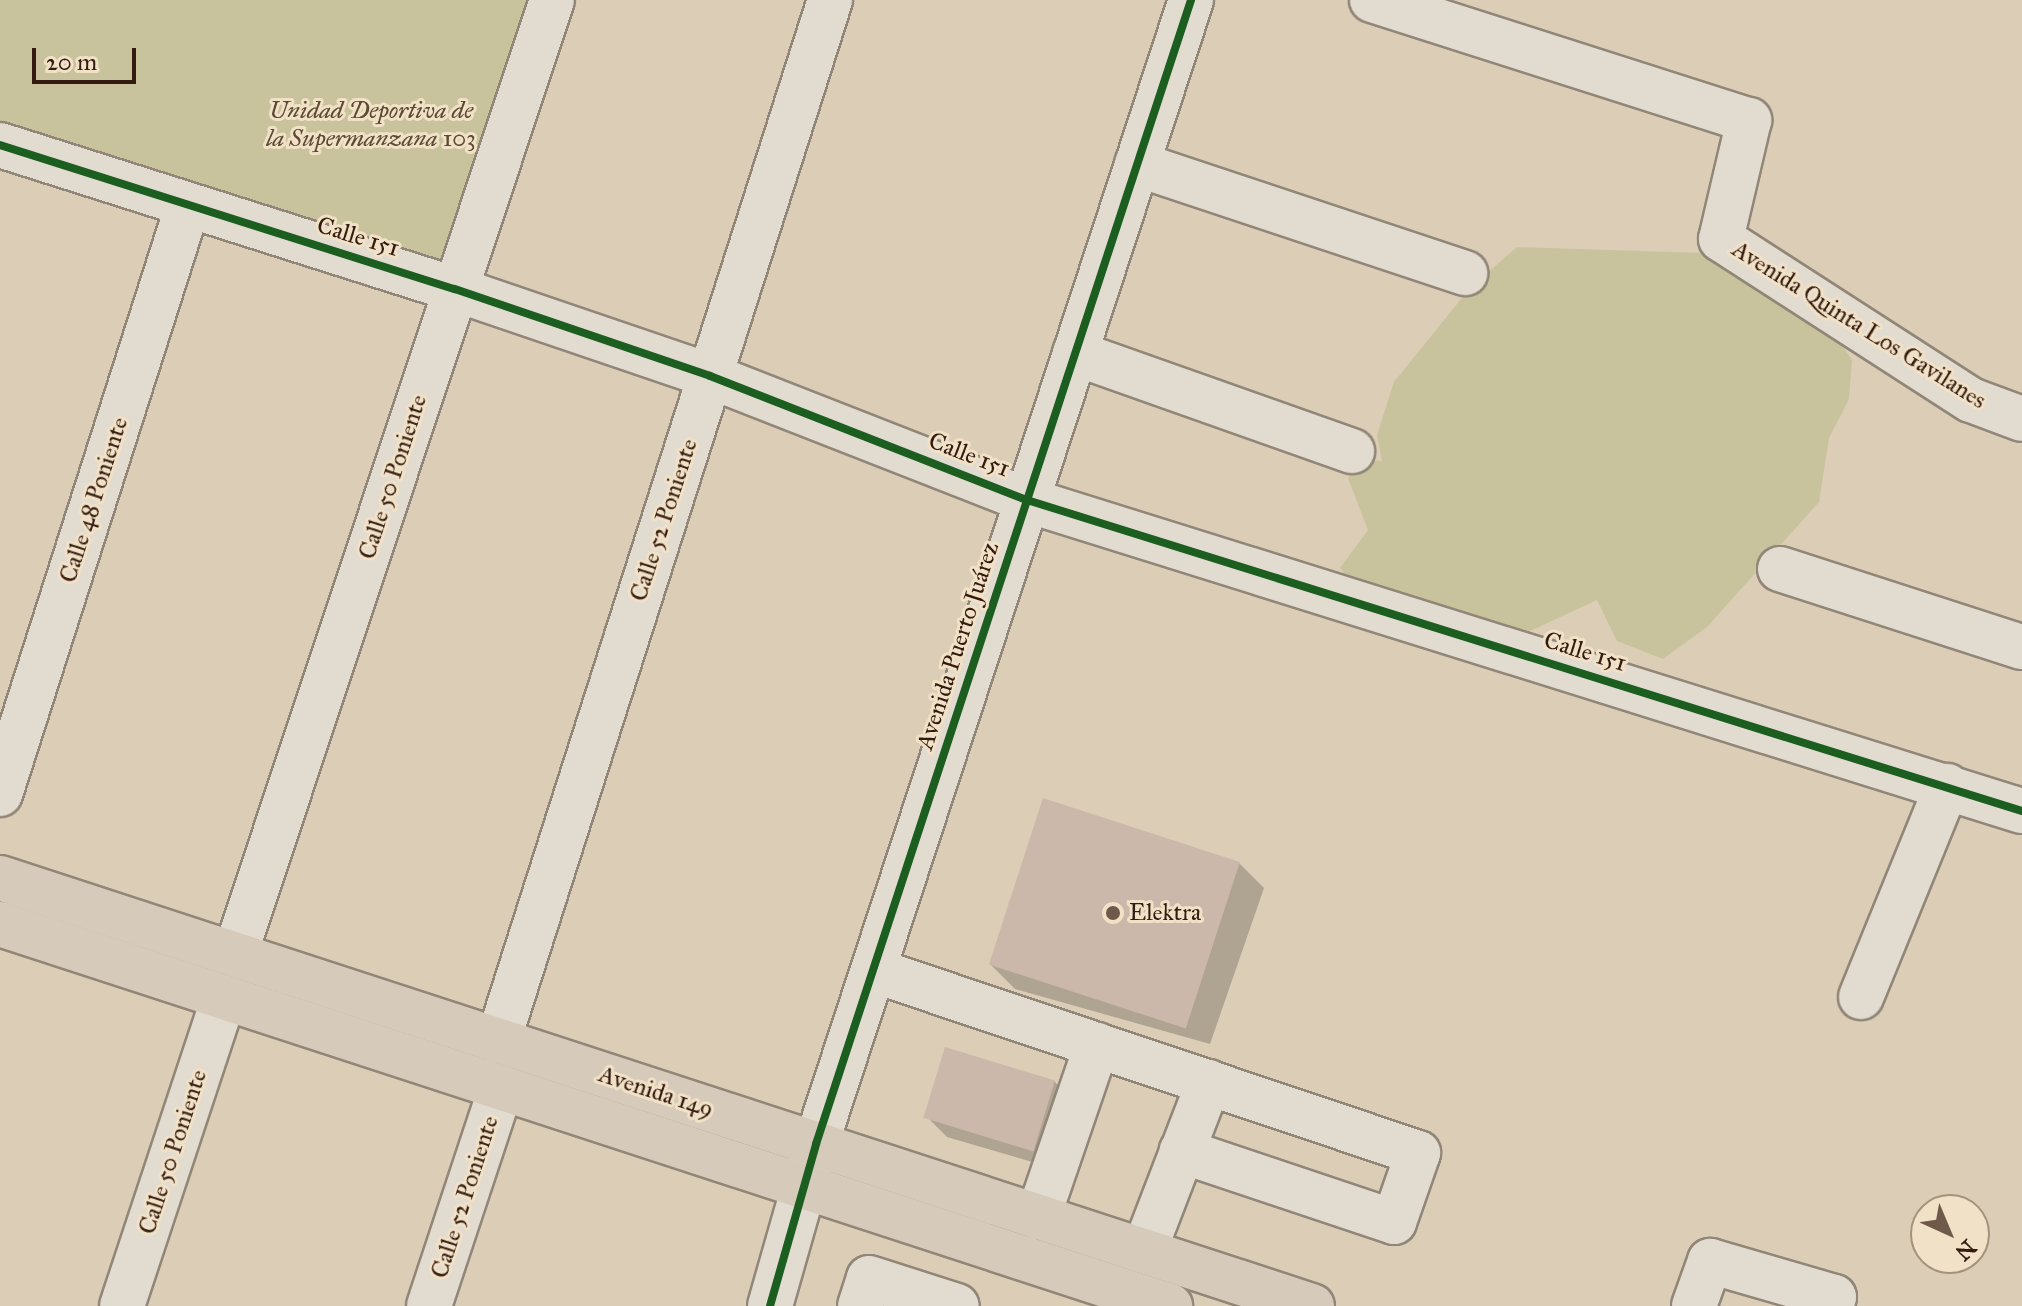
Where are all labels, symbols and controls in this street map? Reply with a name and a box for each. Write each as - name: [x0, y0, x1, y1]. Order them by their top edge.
- scale bar: [36, 32, 140, 82]
- text: 20 m: [46, 47, 97, 77]
- park label: Unidad Deportiva de la Supermanzana 103: [266, 97, 476, 153]
- street label: Calle 151: [313, 211, 403, 263]
- street label: Avenida Quinta Los Gavilanes: [1727, 235, 1991, 415]
- street label: Calle 50 Poniente: [353, 391, 433, 563]
- street label: Calle 48 Poniente: [54, 414, 134, 586]
- street label: Calle 151: [924, 426, 1014, 484]
- street label: Calle 52 Poniente: [624, 435, 704, 605]
- street label: Avenida Puerto Juárez: [911, 538, 1005, 754]
- street label: Calle 151: [1540, 626, 1630, 678]
- place label: Elektra: [1129, 899, 1201, 927]
- marker: Elektra: [1104, 904, 1122, 922]
- street label: Avenida 149: [595, 1060, 717, 1124]
- street label: Calle 50 Poniente: [133, 1066, 213, 1238]
- street label: Calle 52 Poniente: [425, 1112, 505, 1282]
- north arrow: [1910, 1194, 1990, 1274]
- text: N: [1950, 1234, 1982, 1266]

